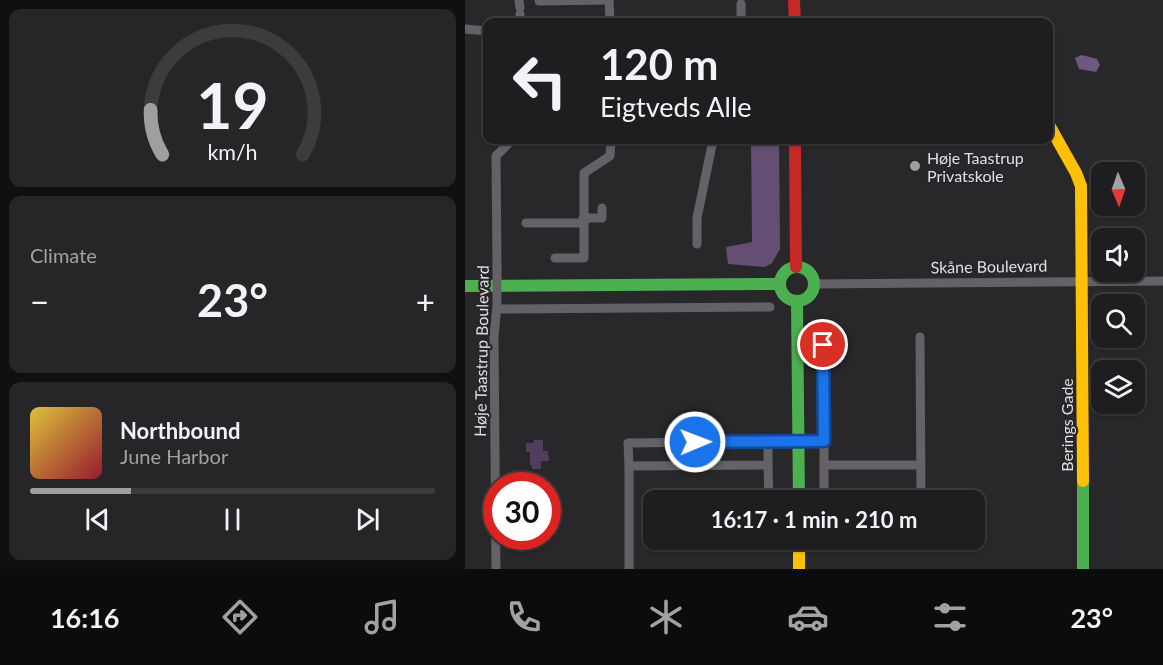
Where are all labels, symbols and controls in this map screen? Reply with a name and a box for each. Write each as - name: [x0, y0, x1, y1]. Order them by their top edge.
- text: 120 m: [600, 39, 718, 89]
- icon: left: [501, 42, 579, 120]
- text: 19: [196, 67, 269, 142]
- text: Eigtveds Alle: [600, 90, 752, 123]
- text: km/h: [207, 139, 258, 165]
- place label: Høje Taastrup Privatskole: [927, 148, 1024, 185]
- marker: Høje Taastrup Privatskole: [908, 159, 922, 173]
- north arrow: [1091, 162, 1145, 216]
- map controls: [1091, 162, 1145, 414]
- button: sound: [1091, 228, 1145, 282]
- text: Climate: [30, 243, 97, 267]
- street label: Skåne Boulevard: [930, 255, 1048, 277]
- street label: Høje Taastrup Boulevard: [470, 265, 492, 437]
- text: 23°: [197, 273, 268, 327]
- text: −: [30, 281, 49, 321]
- text: +: [416, 281, 435, 321]
- button: search: [1091, 294, 1145, 348]
- pin: [797, 319, 848, 370]
- icon: arrive: [806, 328, 839, 361]
- button: layers: [1091, 360, 1145, 414]
- street label: Berings Gade: [1057, 378, 1076, 472]
- position arrow: [663, 410, 727, 474]
- text: Northbound: [120, 417, 240, 444]
- text: June Harbor: [120, 444, 228, 468]
- speed limit sign: 30: [483, 472, 561, 550]
- icon: previous: [81, 503, 114, 536]
- icon: pause: [216, 503, 249, 536]
- icon: next: [351, 503, 384, 536]
- text: 16:17 · 1 min · 210 m: [711, 506, 917, 533]
- icon: directions: [219, 596, 261, 638]
- icon: music: [361, 596, 403, 638]
- icon: phone: [503, 596, 545, 638]
- icon: climate: [645, 596, 687, 638]
- icon: car: [787, 596, 829, 638]
- icon: filters: [929, 596, 971, 638]
- text: 16:16: [50, 601, 120, 634]
- text: 23°: [1070, 601, 1113, 634]

